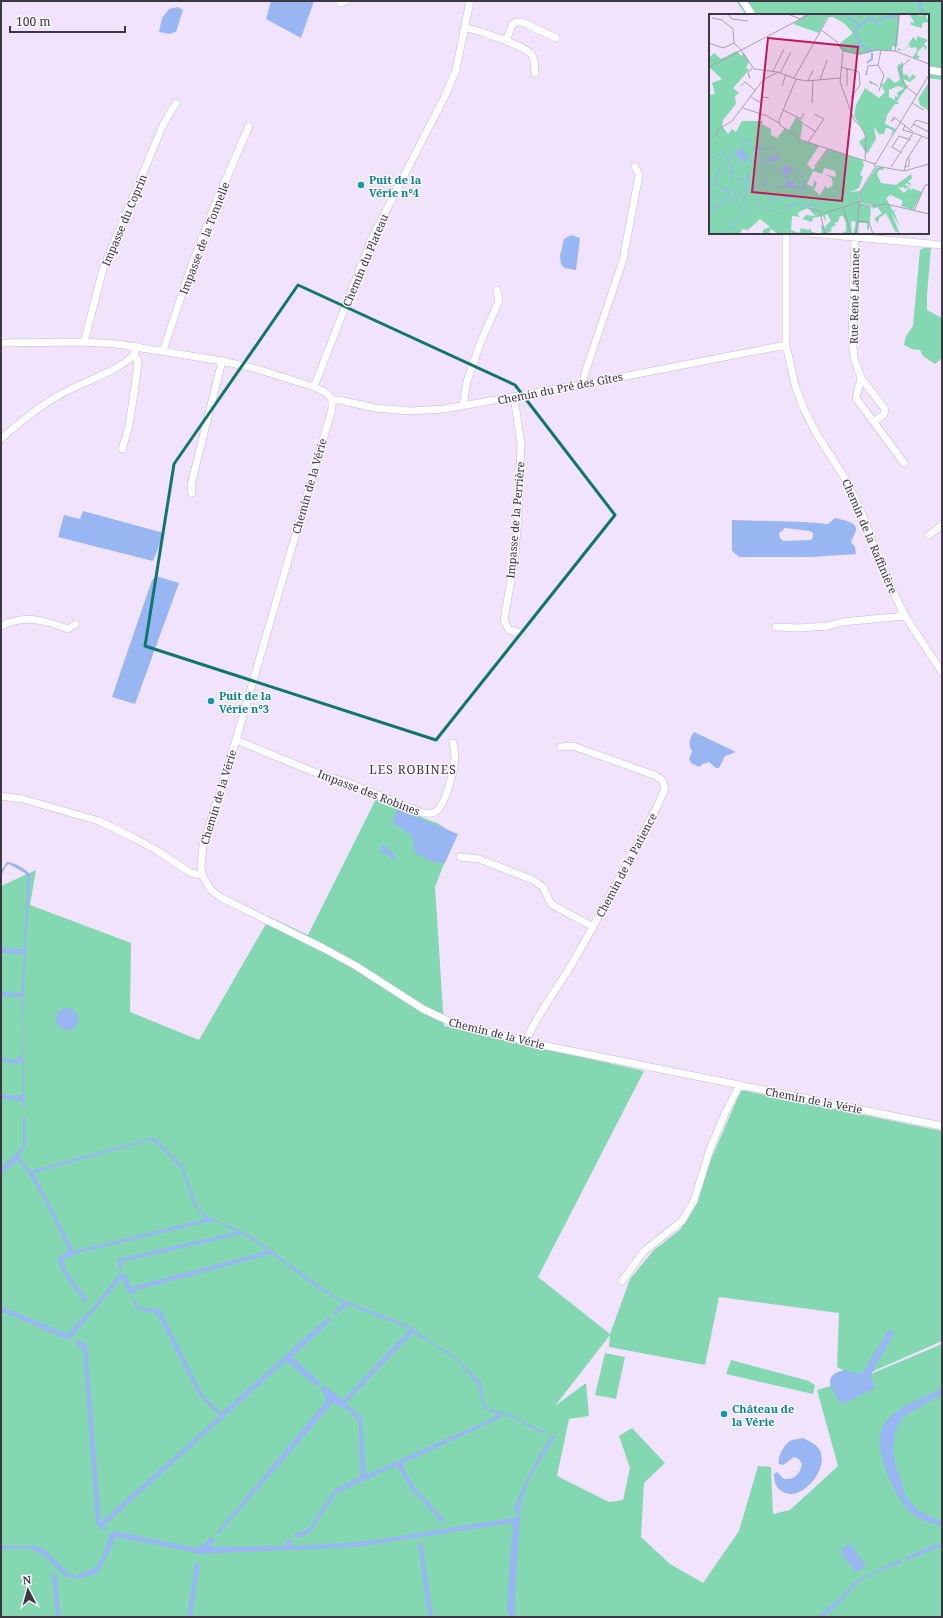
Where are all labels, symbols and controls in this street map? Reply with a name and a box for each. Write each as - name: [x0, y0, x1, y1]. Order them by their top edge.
- scale bar: [10, 8, 125, 34]
- text: 100 m: [16, 13, 51, 30]
- inset map: [709, 14, 929, 234]
- street label: Impasse du Coprin: [98, 172, 150, 268]
- place label: Puit de la Vérie n°4: [369, 172, 422, 200]
- street label: Impasse de la Tonnelle: [176, 180, 232, 296]
- marker: Puit de la Vérie n°4: [356, 180, 366, 190]
- street label: Chemin du Plateau: [339, 211, 391, 309]
- street label: Rue René Laennec: [846, 248, 862, 344]
- street label: Chemin du Pré des Gîtes: [496, 368, 624, 407]
- street label: Chemin de la Vérie: [288, 436, 330, 536]
- street label: Impasse de la Perrière: [502, 461, 528, 579]
- street label: Chemin de la Raffinière: [839, 476, 901, 596]
- place label: Puit de la Vérie n°3: [219, 688, 272, 716]
- marker: Puit de la Vérie n°3: [206, 696, 216, 706]
- street label: Chemin de la Vérie: [196, 748, 240, 846]
- district label: LES ROBINES: [369, 761, 457, 778]
- street label: Impasse des Robines: [316, 766, 422, 818]
- street label: Chemin de la Patience: [592, 810, 660, 920]
- street label: Chemin de la Vérie: [447, 1014, 547, 1052]
- street label: Chemin de la Vérie: [764, 1083, 864, 1117]
- place label: Château de la Vérie: [732, 1401, 794, 1429]
- marker: Château de la Vérie: [719, 1409, 729, 1419]
- north arrow: [8, 1570, 48, 1610]
- text: N: [22, 1572, 32, 1587]

